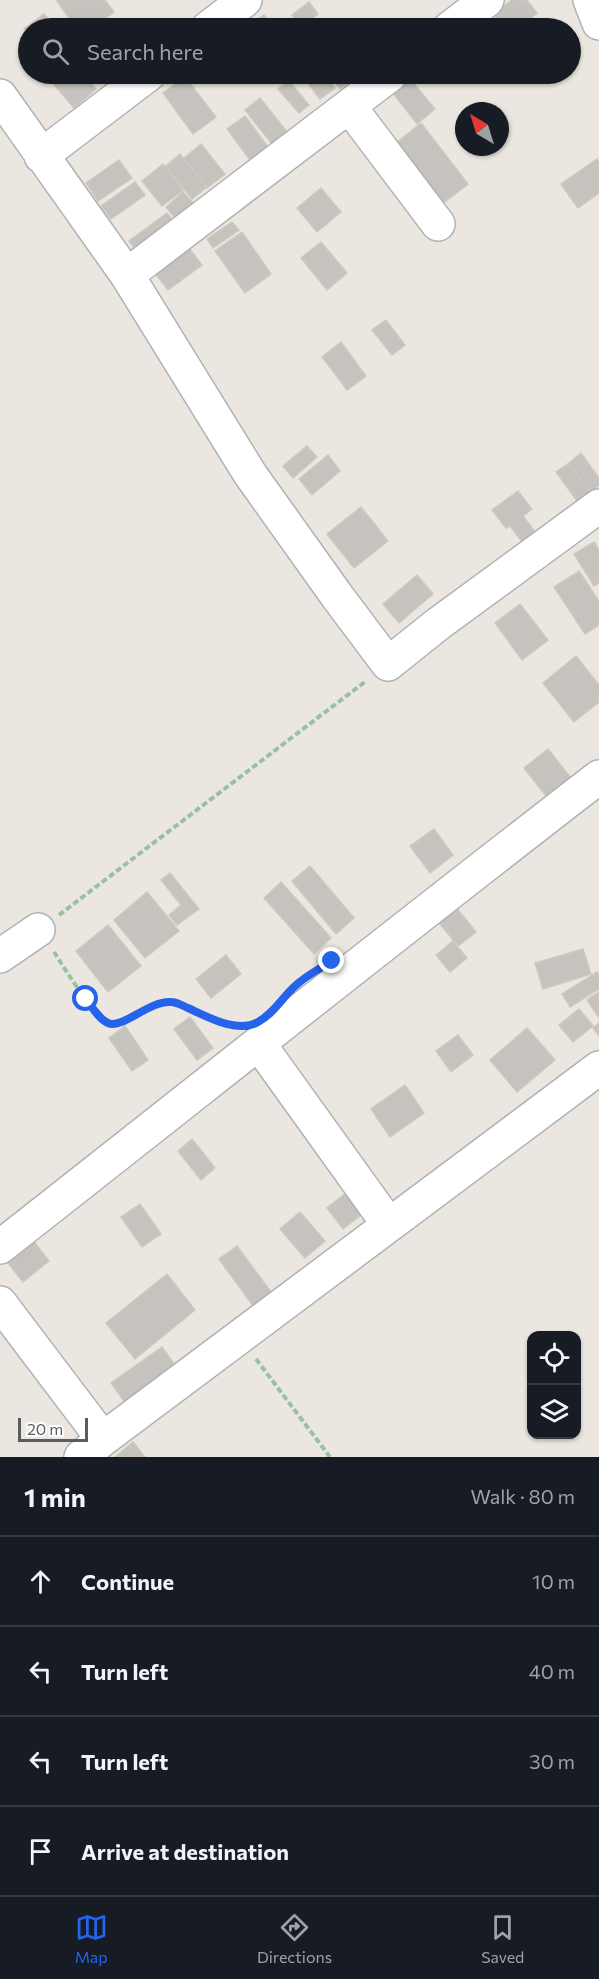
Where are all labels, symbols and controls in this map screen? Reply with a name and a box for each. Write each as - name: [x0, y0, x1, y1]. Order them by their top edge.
- search box: [18, 18, 581, 84]
- icon: search: [39, 35, 72, 68]
- text: Search here: [87, 38, 203, 65]
- north arrow: [455, 102, 509, 156]
- route end: [318, 947, 344, 973]
- route start: [72, 985, 98, 1011]
- map controls: [527, 1331, 581, 1439]
- button: locate: [527, 1331, 581, 1385]
- button: layers: [527, 1385, 581, 1439]
- scale bar: [18, 1415, 88, 1442]
- text: 20 m: [27, 1419, 63, 1438]
- text: 1 min: [24, 1481, 86, 1512]
- text: Walk · 80 m: [470, 1484, 575, 1508]
- icon: ahead: [24, 1565, 57, 1598]
- text: Continue: [81, 1568, 174, 1595]
- text: 10 m: [532, 1569, 575, 1593]
- icon: left: [24, 1655, 57, 1688]
- text: Turn left: [81, 1658, 168, 1685]
- text: 40 m: [529, 1659, 575, 1683]
- icon: left: [24, 1745, 57, 1778]
- text: Turn left: [81, 1748, 168, 1775]
- text: 30 m: [529, 1749, 575, 1773]
- icon: arrive: [24, 1835, 57, 1868]
- text: Arrive at destination: [81, 1838, 289, 1865]
- tab: Map: [75, 1911, 108, 1966]
- tab: Directions: [257, 1911, 332, 1966]
- tab: Saved: [481, 1911, 524, 1966]

